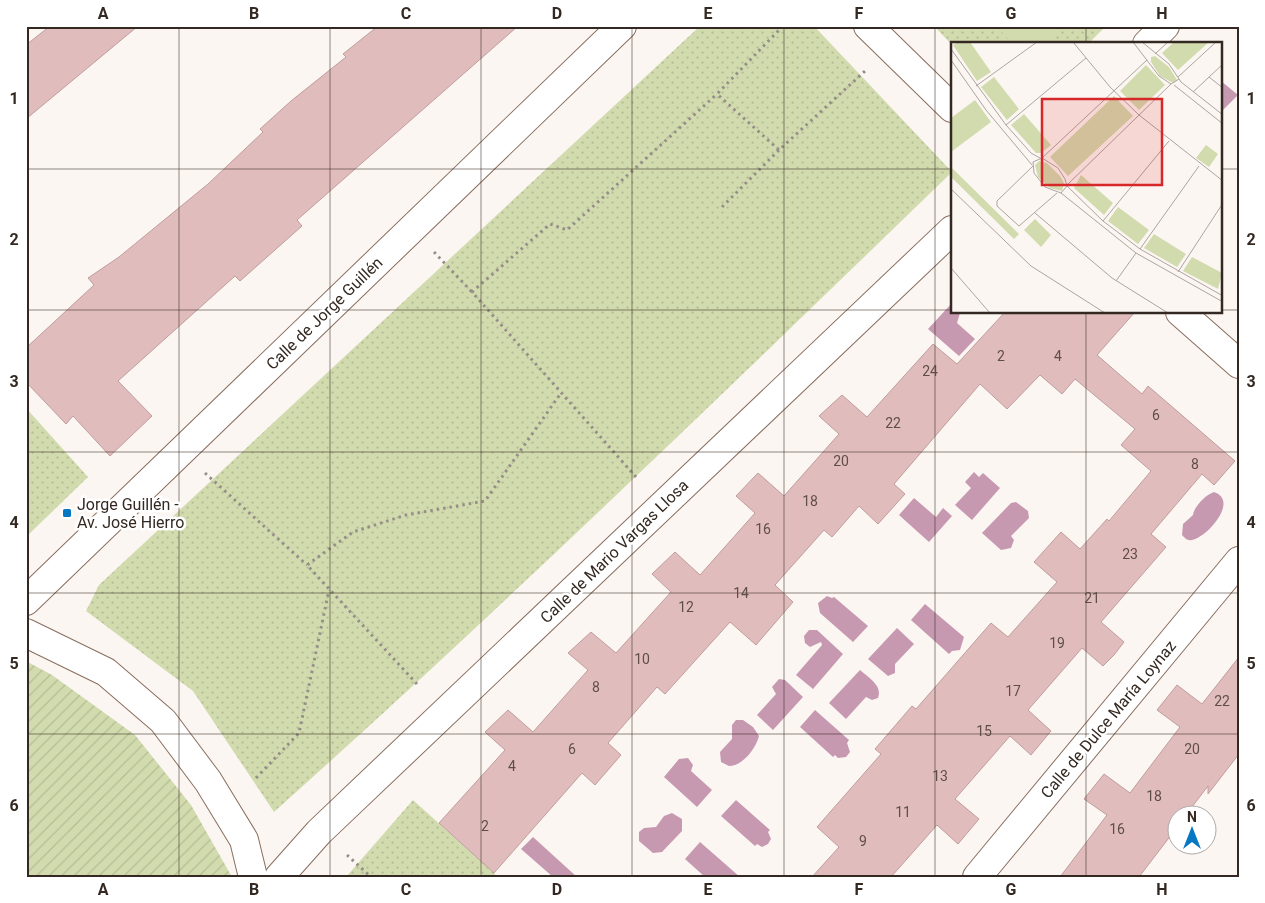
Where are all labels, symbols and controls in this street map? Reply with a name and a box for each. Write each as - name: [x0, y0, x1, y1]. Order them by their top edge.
- text: A: [98, 4, 109, 23]
- text: B: [249, 4, 259, 23]
- text: C: [401, 4, 411, 23]
- text: D: [552, 4, 562, 23]
- text: E: [704, 4, 713, 23]
- text: F: [855, 4, 864, 23]
- text: G: [1006, 4, 1017, 23]
- text: H: [1156, 4, 1168, 23]
- inset map: [951, 42, 1222, 314]
- text: 1: [9, 89, 19, 108]
- text: 1: [1246, 89, 1256, 108]
- text: 2: [9, 230, 19, 249]
- text: 2: [1246, 230, 1256, 249]
- street label: Calle de Jorge Guillén: [262, 253, 386, 374]
- house number: 2: [997, 348, 1005, 364]
- house number: 4: [1054, 348, 1062, 364]
- house number: 24: [922, 363, 938, 379]
- text: 3: [9, 372, 19, 391]
- text: 3: [1246, 372, 1256, 391]
- house number: 6: [1152, 407, 1160, 423]
- house number: 22: [885, 415, 901, 431]
- house number: 20: [833, 453, 849, 469]
- house number: 8: [1191, 456, 1199, 472]
- street label: Calle de Mario Vargas Llosa: [536, 476, 692, 627]
- house number: 18: [802, 493, 818, 509]
- place label: Jorge Guillén - Av. José Hierro: [77, 495, 184, 532]
- marker: Jorge Guillén - Av. José Hierro: [61, 507, 73, 519]
- text: 4: [9, 513, 19, 532]
- text: 4: [1246, 513, 1256, 532]
- house number: 16: [755, 521, 771, 537]
- house number: 23: [1122, 546, 1138, 562]
- house number: 14: [733, 585, 749, 601]
- house number: 21: [1084, 590, 1100, 606]
- house number: 12: [678, 599, 694, 615]
- house number: 19: [1049, 635, 1065, 651]
- street label: Calle de Dulce María Loynaz: [1037, 636, 1180, 802]
- house number: 10: [634, 651, 650, 667]
- text: 5: [9, 654, 19, 673]
- text: 5: [1246, 654, 1256, 673]
- house number: 8: [592, 679, 600, 695]
- house number: 17: [1005, 683, 1021, 699]
- house number: 22: [1214, 693, 1230, 709]
- house number: 15: [976, 723, 992, 739]
- house number: 6: [568, 741, 576, 757]
- house number: 20: [1184, 741, 1200, 757]
- house number: 4: [508, 758, 516, 774]
- house number: 13: [932, 768, 948, 784]
- house number: 18: [1146, 788, 1162, 804]
- text: 6: [9, 796, 19, 815]
- text: 6: [1246, 796, 1256, 815]
- house number: 11: [895, 804, 911, 820]
- north arrow: [1168, 806, 1218, 856]
- text: N: [1187, 809, 1197, 825]
- house number: 2: [481, 818, 489, 834]
- house number: 16: [1109, 821, 1125, 837]
- house number: 9: [859, 833, 867, 849]
- text: A: [98, 880, 109, 899]
- text: B: [249, 880, 259, 899]
- text: C: [401, 880, 411, 899]
- text: D: [552, 880, 562, 899]
- text: E: [704, 880, 713, 899]
- text: F: [855, 880, 864, 899]
- text: G: [1006, 880, 1017, 899]
- text: H: [1156, 880, 1168, 899]

